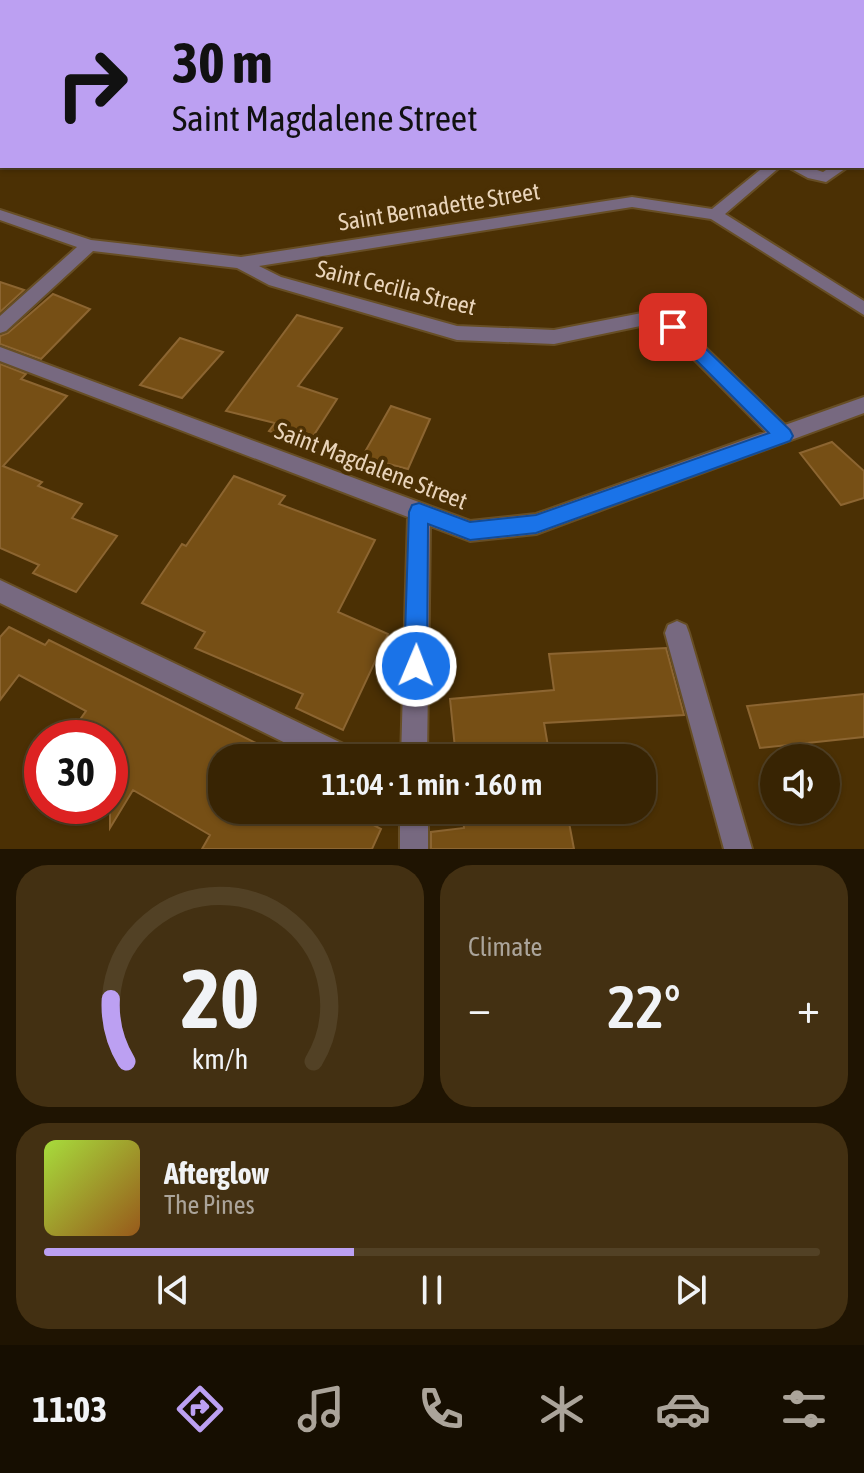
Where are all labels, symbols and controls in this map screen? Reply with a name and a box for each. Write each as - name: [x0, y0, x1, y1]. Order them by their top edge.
- text: 30 m: [172, 31, 273, 95]
- icon: right: [40, 32, 144, 136]
- text: Saint Magdalene Street: [172, 97, 478, 139]
- street label: Saint Bernadette Street: [336, 177, 542, 236]
- street label: Saint Cecilia Street: [314, 255, 479, 320]
- pin: [639, 293, 707, 361]
- icon: arrive: [651, 305, 695, 349]
- street label: Saint Magdalene Street: [271, 416, 471, 515]
- position arrow: [374, 624, 458, 708]
- speed limit sign: 30: [24, 720, 128, 824]
- map controls: [760, 744, 840, 824]
- button: sound: [760, 744, 840, 824]
- text: 11:04 · 1 min · 160 m: [322, 767, 542, 801]
- text: Climate: [468, 932, 542, 962]
- text: 20: [181, 950, 259, 1046]
- text: 22°: [608, 972, 680, 1041]
- text: −: [468, 982, 491, 1032]
- text: +: [797, 982, 820, 1032]
- text: km/h: [192, 1042, 248, 1075]
- text: Afterglow: [164, 1156, 269, 1190]
- text: The Pines: [164, 1190, 255, 1220]
- icon: previous: [151, 1268, 195, 1312]
- icon: pause: [410, 1268, 454, 1312]
- icon: next: [669, 1268, 713, 1312]
- icon: directions: [172, 1381, 228, 1437]
- icon: music: [293, 1381, 349, 1437]
- icon: phone: [413, 1381, 469, 1437]
- icon: climate: [534, 1381, 590, 1437]
- icon: car: [655, 1381, 711, 1437]
- icon: filters: [776, 1381, 832, 1437]
- text: 11:03: [32, 1388, 107, 1430]

